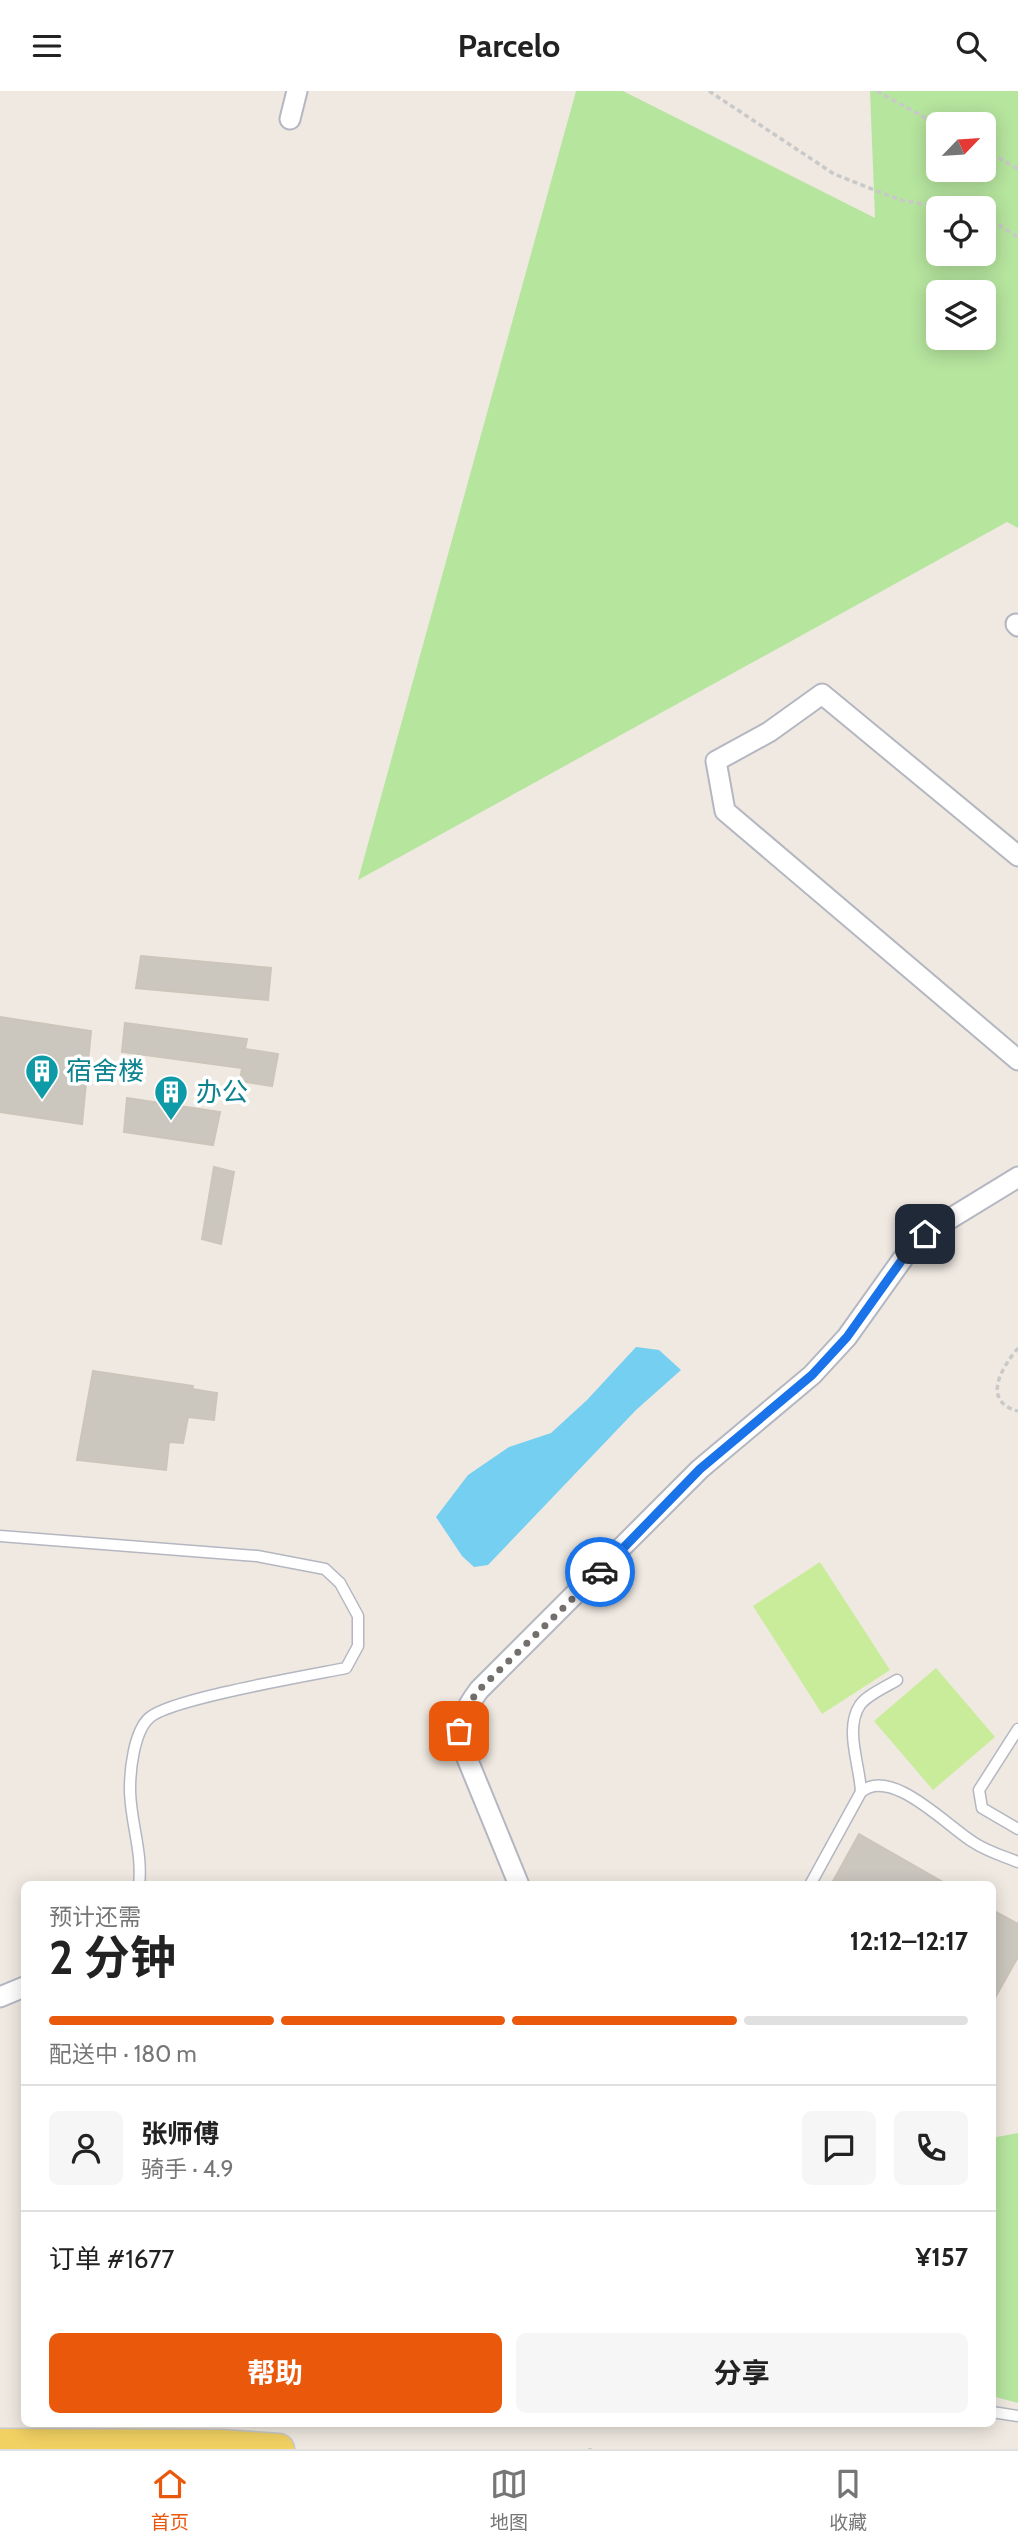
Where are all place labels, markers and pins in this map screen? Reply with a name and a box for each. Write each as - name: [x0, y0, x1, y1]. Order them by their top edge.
- building icon: 宿舍楼: [23, 1052, 61, 1101]
- place label: 宿舍楼: [66, 1055, 144, 1087]
- building icon: 办公: [152, 1073, 190, 1122]
- place label: 办公: [196, 1076, 248, 1108]
- pin: [895, 1204, 955, 1264]
- pin: [429, 1701, 489, 1761]

